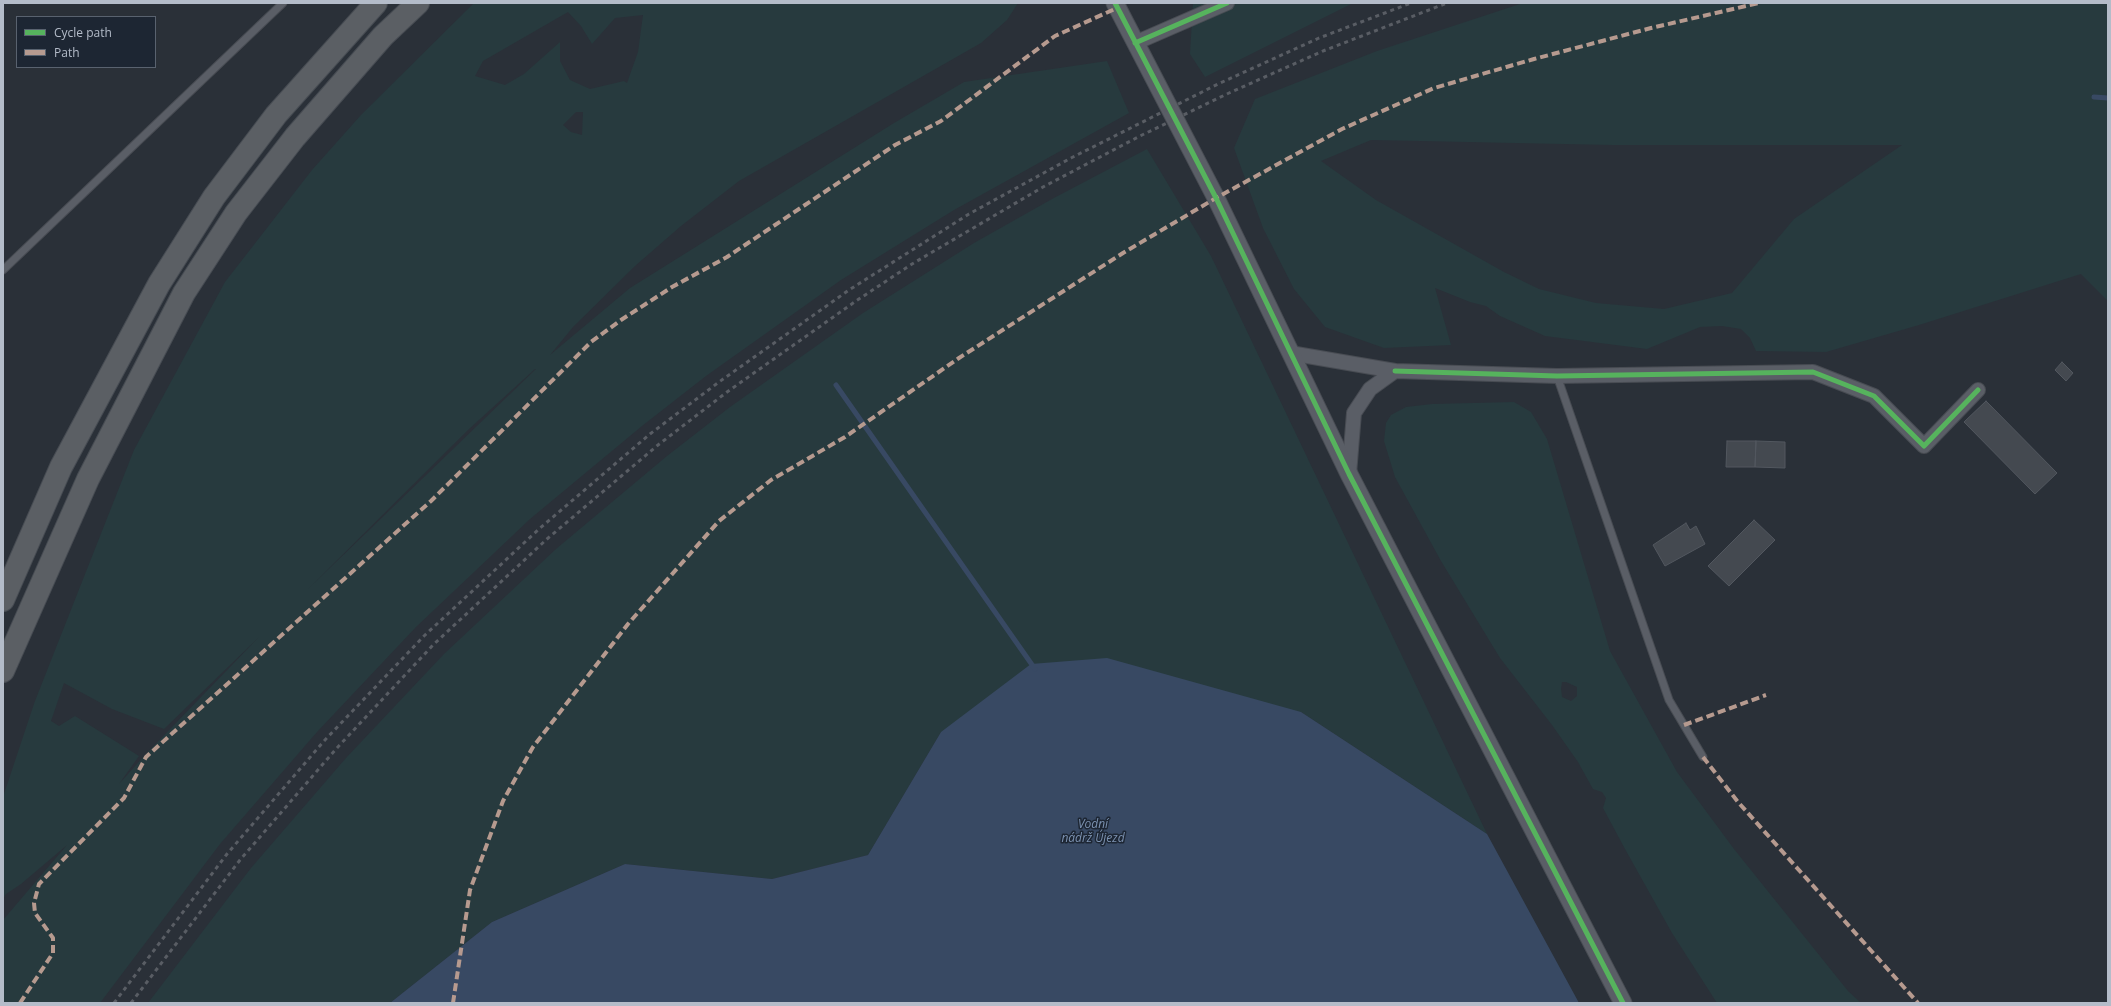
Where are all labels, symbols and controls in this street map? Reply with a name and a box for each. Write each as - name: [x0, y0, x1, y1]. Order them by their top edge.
- legend: [16, 16, 156, 68]
- text: Cycle path: [54, 24, 112, 41]
- text: Path: [54, 44, 80, 61]
- water label: Vodní nádrž Újezd: [1061, 818, 1125, 846]

